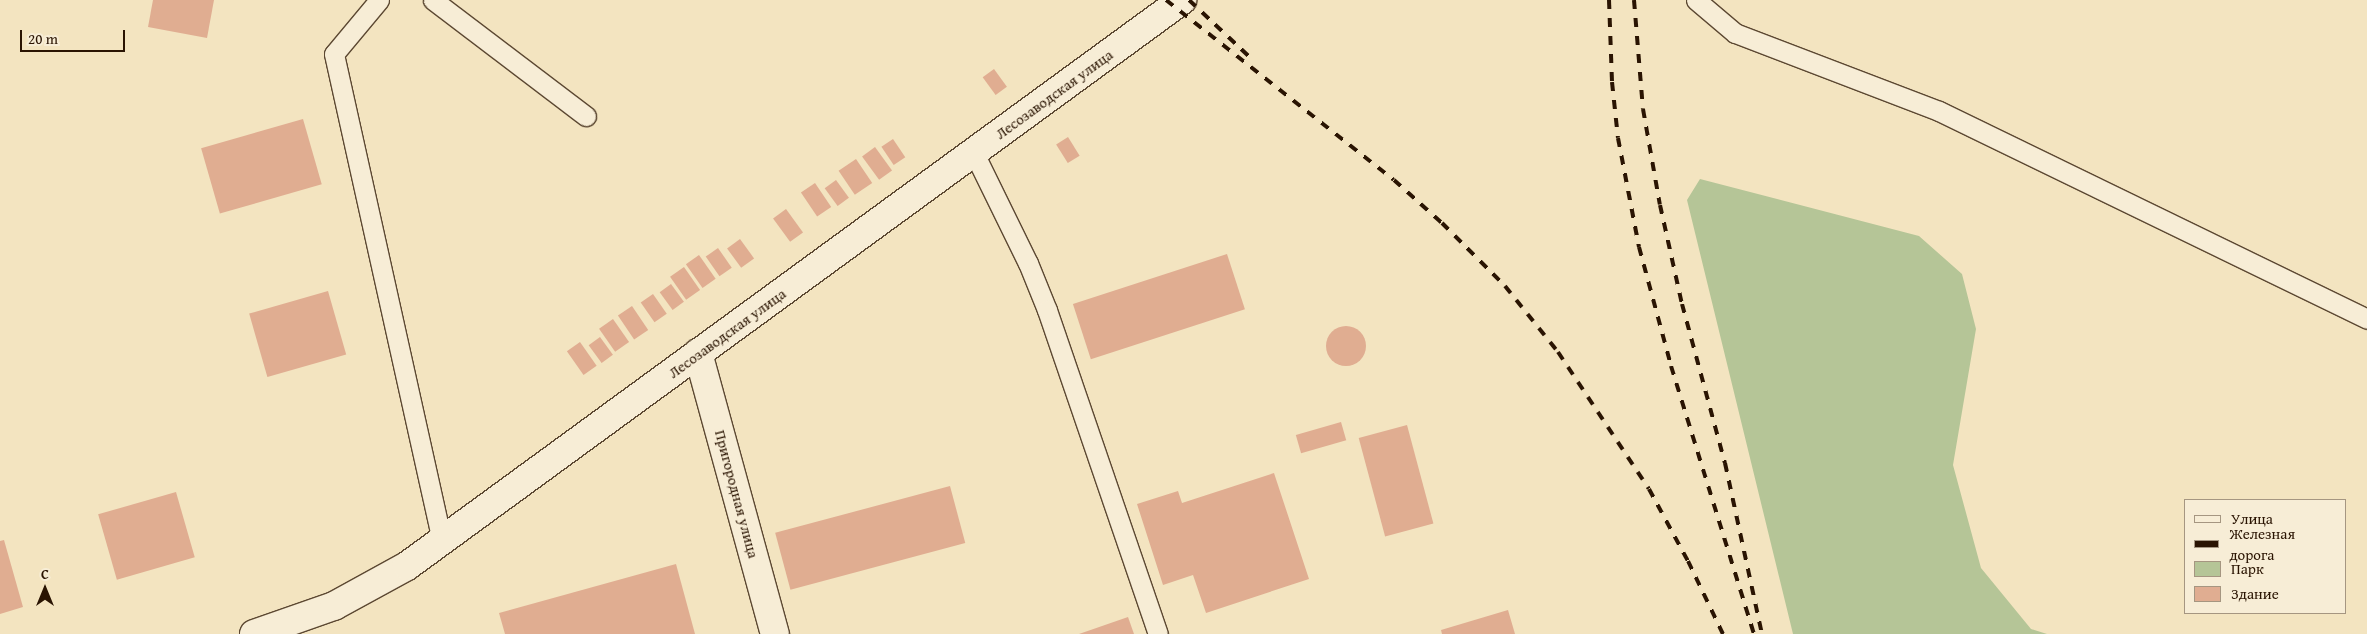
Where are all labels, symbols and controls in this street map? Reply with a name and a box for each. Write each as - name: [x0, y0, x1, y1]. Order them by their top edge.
- scale bar: [22, 20, 128, 52]
- text: 20 m: [28, 28, 58, 49]
- street label: Лесозаводская улица: [992, 45, 1116, 143]
- street label: Лесозаводская улица: [665, 284, 789, 382]
- street label: Пригородная улица: [711, 428, 763, 560]
- legend: [2184, 499, 2347, 614]
- text: Улица: [2231, 508, 2273, 529]
- text: Железная дорога: [2229, 523, 2295, 565]
- text: Парк: [2231, 558, 2264, 579]
- north arrow: [20, 564, 70, 614]
- text: С: [41, 564, 49, 584]
- text: Здание: [2231, 583, 2279, 604]

